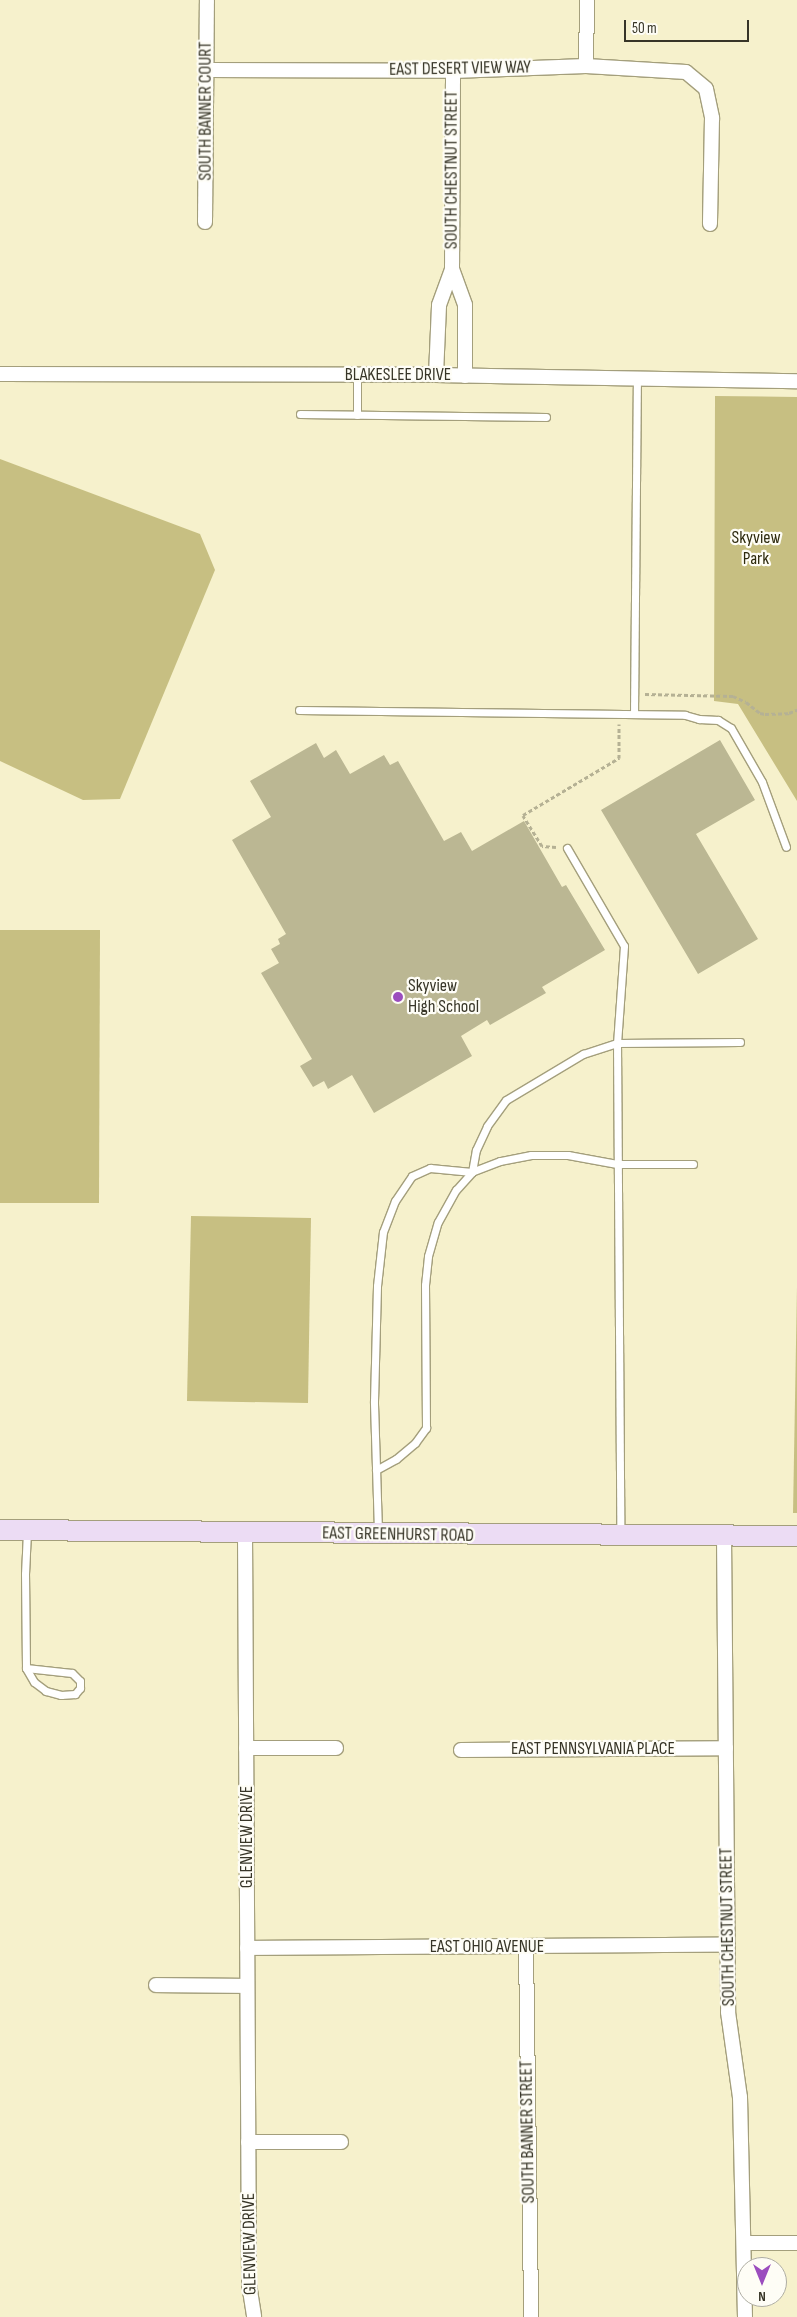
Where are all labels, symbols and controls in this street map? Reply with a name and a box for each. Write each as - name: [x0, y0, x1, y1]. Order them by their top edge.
- scale bar: [627, 10, 752, 42]
- text: 50 m: [632, 19, 657, 38]
- street label: SOUTH BANNER COURT: [195, 41, 217, 181]
- street label: EAST DESERT VIEW WAY: [389, 57, 531, 81]
- street label: SOUTH CHESTNUT STREET: [441, 91, 463, 249]
- street label: BLAKESLEE DRIVE: [345, 364, 451, 386]
- park label: Skyview Park: [731, 528, 781, 570]
- place label: Skyview High School: [408, 976, 479, 1019]
- marker: Skyview High School: [392, 991, 404, 1003]
- street label: EAST GREENHURST ROAD: [322, 1523, 474, 1547]
- street label: EAST PENNSYLVANIA PLACE: [511, 1738, 675, 1760]
- street label: GLENVIEW DRIVE: [236, 1786, 258, 1888]
- street label: SOUTH CHESTNUT STREET: [716, 1848, 740, 2006]
- street label: EAST OHIO AVENUE: [430, 1936, 544, 1958]
- street label: SOUTH BANNER STREET: [516, 2060, 540, 2204]
- street label: GLENVIEW DRIVE: [238, 2193, 262, 2295]
- north arrow: [737, 2257, 787, 2307]
- text: N: [758, 2288, 766, 2305]

